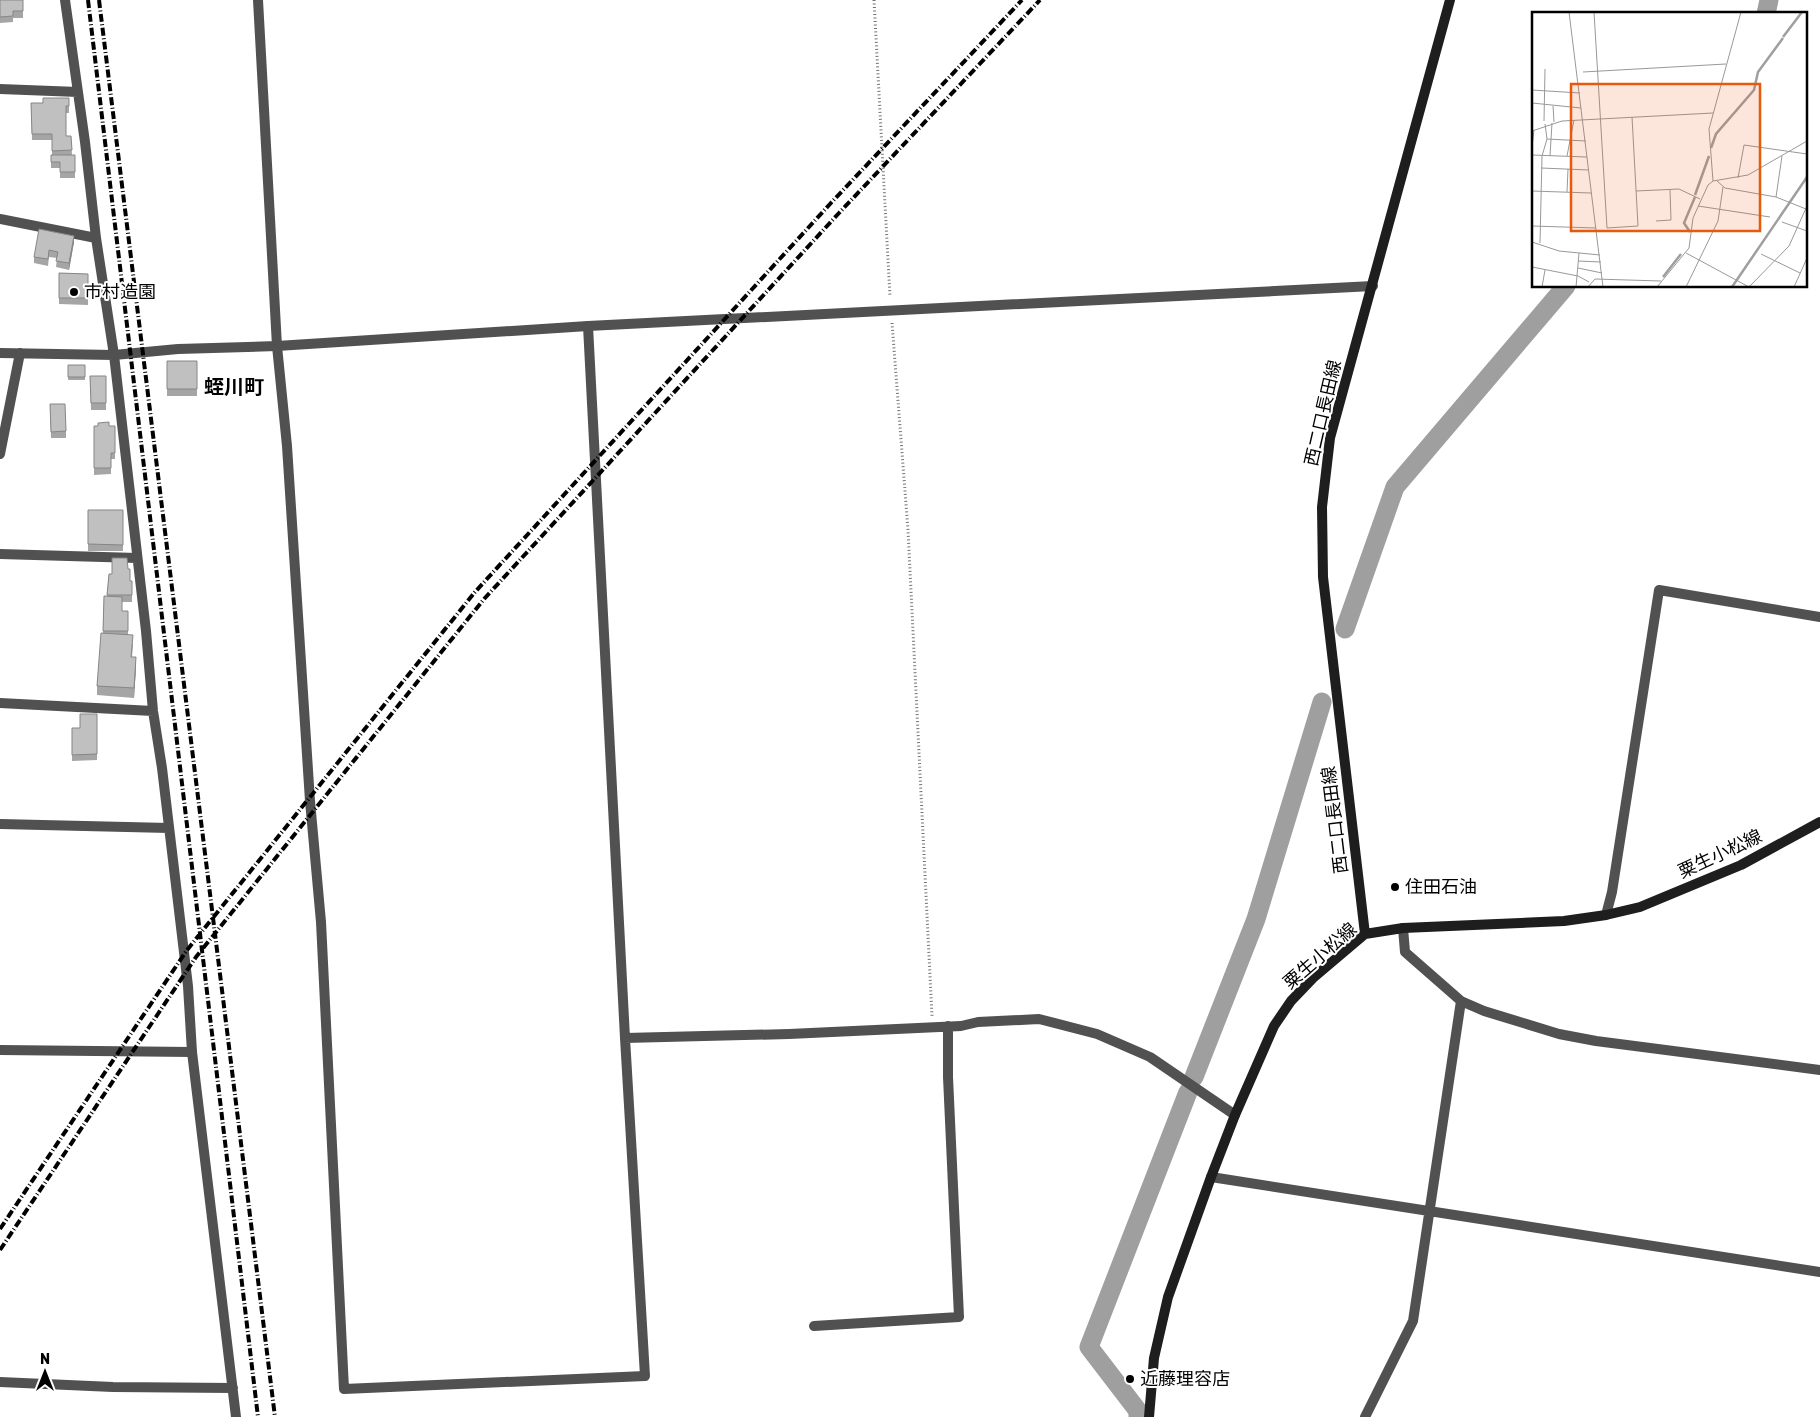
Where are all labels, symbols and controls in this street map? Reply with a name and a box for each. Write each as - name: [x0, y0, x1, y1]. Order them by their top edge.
- inset map: [1532, 12, 1808, 288]
- place label: 市村造園: [84, 281, 156, 303]
- marker: 市村造園: [68, 286, 80, 298]
- street label: 西二口長田線: [1300, 358, 1346, 468]
- district label: 蛭川町: [204, 375, 264, 399]
- street label: 西二口長田線: [1318, 765, 1352, 875]
- street label: 粟生小松線: [1675, 825, 1765, 883]
- place label: 住田石油: [1405, 876, 1477, 898]
- marker: 住田石油: [1389, 881, 1401, 893]
- street label: 粟生小松線: [1279, 918, 1361, 994]
- north arrow: [20, 1347, 70, 1397]
- text: N: [40, 1351, 50, 1368]
- place label: 近藤理容店: [1140, 1368, 1230, 1390]
- marker: 近藤理容店: [1124, 1373, 1136, 1385]

